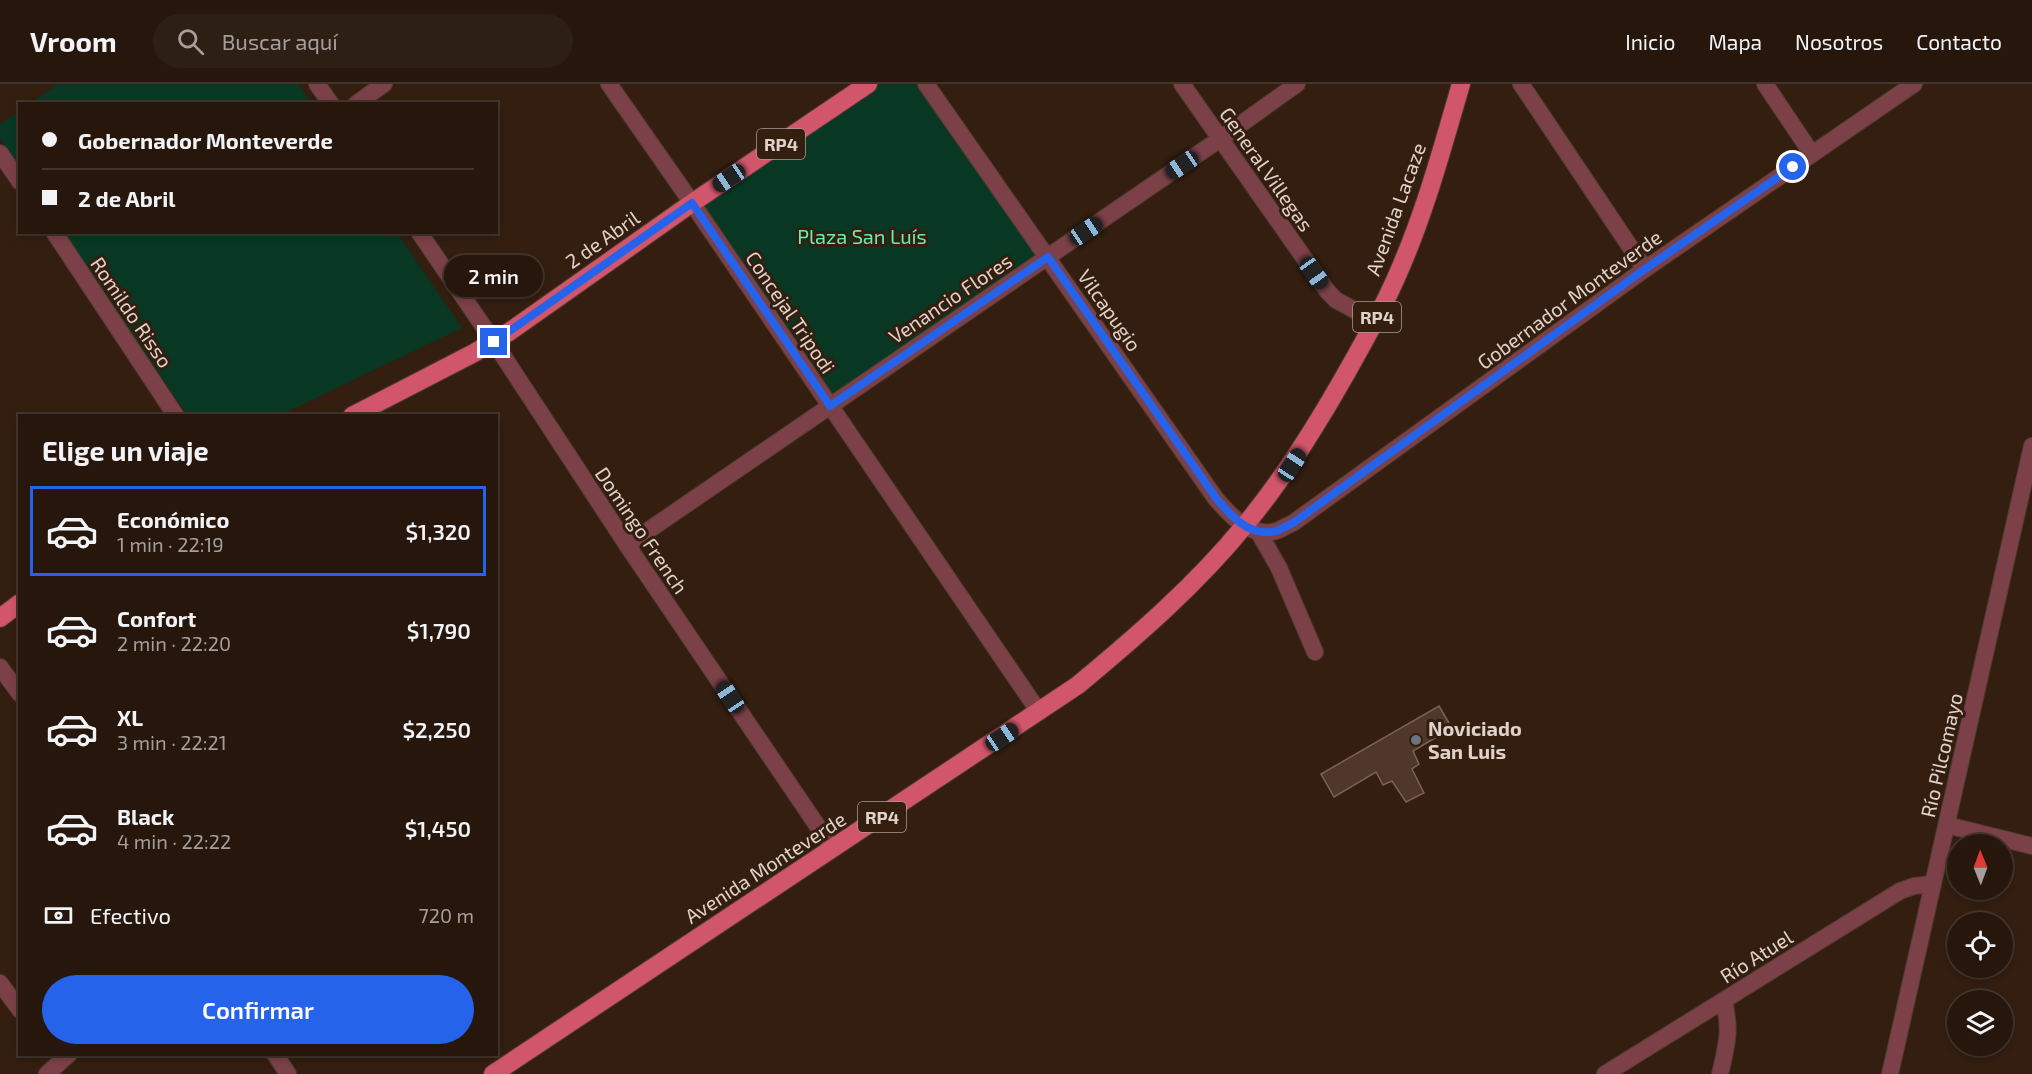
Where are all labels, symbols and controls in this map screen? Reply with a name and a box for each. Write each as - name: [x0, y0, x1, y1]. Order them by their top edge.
- search box: [153, 14, 573, 68]
- text: Vroom: [30, 24, 117, 58]
- icon: search: [174, 25, 207, 58]
- text: Buscar aquí: [222, 28, 338, 54]
- text: Inicio: [1625, 29, 1675, 54]
- text: Mapa: [1708, 29, 1762, 54]
- text: Nosotros: [1795, 29, 1883, 54]
- text: Contacto: [1916, 29, 2002, 54]
- street label: General Villegas: [1215, 102, 1319, 236]
- text: Gobernador Monteverde: [78, 127, 333, 153]
- road number: RP4: [757, 129, 805, 159]
- street label: Avenida Lacaze: [1360, 139, 1430, 279]
- car: [1162, 147, 1202, 183]
- route start: [1779, 153, 1806, 180]
- car: [709, 160, 749, 196]
- text: 2 de Abril: [78, 185, 175, 211]
- street label: 2 de Abril: [560, 205, 644, 273]
- car: [1066, 213, 1106, 249]
- park label: Plaza San Luís: [797, 224, 927, 248]
- street label: Gobernador Monteverde: [1472, 224, 1666, 374]
- street label: Concejal Tripodi: [741, 246, 841, 378]
- street label: Venancio Flores: [884, 248, 1016, 348]
- street label: Romildo Risso: [86, 252, 178, 372]
- car: [1296, 253, 1332, 293]
- callout: 2 min: [444, 255, 544, 297]
- text: 2 min: [468, 264, 519, 288]
- street label: Vilcapugio: [1073, 264, 1147, 356]
- road number: RP4: [1353, 302, 1401, 332]
- route end: [480, 328, 507, 355]
- text: Elige un viaje: [42, 434, 209, 466]
- car: [1275, 445, 1309, 485]
- street label: Domingo French: [591, 462, 693, 598]
- icon: car: [45, 504, 99, 558]
- text: Económico: [117, 506, 229, 532]
- text: $1,320: [405, 518, 471, 544]
- text: 1 min · 22:19: [117, 532, 224, 556]
- icon: car: [45, 603, 99, 657]
- text: Confort: [117, 605, 196, 631]
- text: $1,790: [407, 617, 471, 643]
- text: 2 min · 22:20: [117, 631, 231, 655]
- car: [712, 677, 748, 717]
- street label: Río Pilcomayo: [1915, 690, 1967, 820]
- icon: car: [45, 702, 99, 756]
- text: XL: [117, 704, 143, 730]
- text: $2,250: [402, 716, 471, 742]
- place label: Noviciado San Luis: [1428, 716, 1522, 763]
- car: [982, 719, 1022, 755]
- text: 3 min · 22:21: [117, 730, 227, 754]
- marker: Noviciado San Luis: [1409, 733, 1423, 747]
- icon: car: [45, 801, 99, 855]
- road number: RP4: [858, 802, 906, 832]
- text: Black: [117, 803, 174, 829]
- street label: Avenida Monteverde: [680, 806, 850, 928]
- text: $1,450: [405, 815, 471, 841]
- text: 4 min · 22:22: [117, 829, 231, 853]
- north arrow: [1947, 834, 2013, 900]
- map controls: [1947, 834, 2013, 1056]
- icon: cash: [42, 899, 75, 932]
- text: Efectivo: [90, 902, 171, 928]
- text: 720 m: [418, 903, 474, 927]
- button: locate: [1947, 912, 2013, 978]
- street label: Río Atuel: [1715, 924, 1797, 988]
- button: Confirmar: [42, 975, 474, 1044]
- button: layers: [1947, 990, 2013, 1056]

